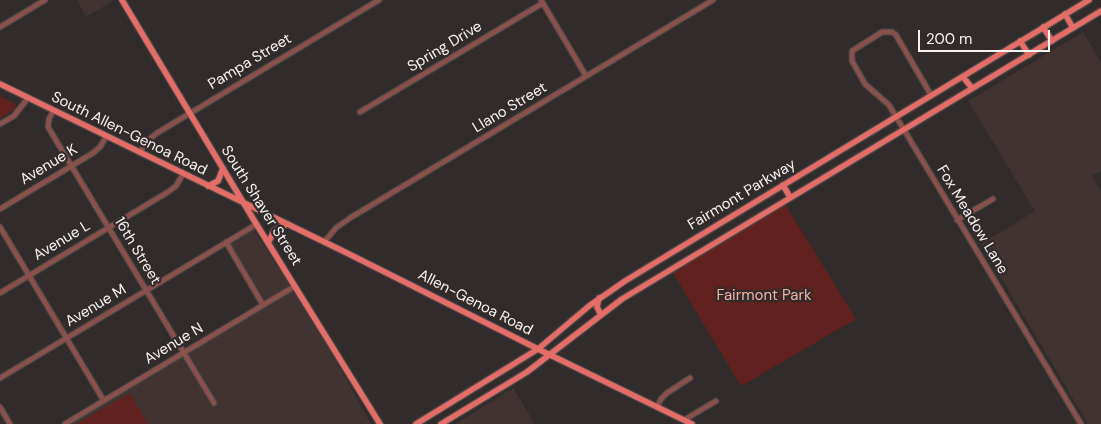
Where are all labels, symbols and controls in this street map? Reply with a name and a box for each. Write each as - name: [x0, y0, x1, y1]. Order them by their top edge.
- street label: Spring Drive: [404, 18, 486, 76]
- scale bar: [921, 20, 1054, 52]
- text: 200 m: [926, 29, 972, 49]
- street label: Pampa Street: [205, 30, 295, 94]
- street label: Llano Street: [470, 79, 550, 137]
- street label: South Allen-Genoa Road: [48, 88, 210, 180]
- street label: Avenue K: [17, 141, 81, 189]
- street label: South Shaver Street: [217, 143, 305, 269]
- street label: Fairmont Parkway: [685, 156, 799, 234]
- street label: Fox Meadow Lane: [932, 162, 1012, 278]
- street label: 16th Street: [110, 214, 164, 288]
- street label: Avenue L: [30, 217, 94, 265]
- street label: Allen-Genoa Road: [415, 266, 535, 340]
- street label: Avenue M: [62, 281, 130, 331]
- park label: Fairmont Park: [716, 287, 812, 305]
- street label: Avenue N: [141, 319, 207, 369]

